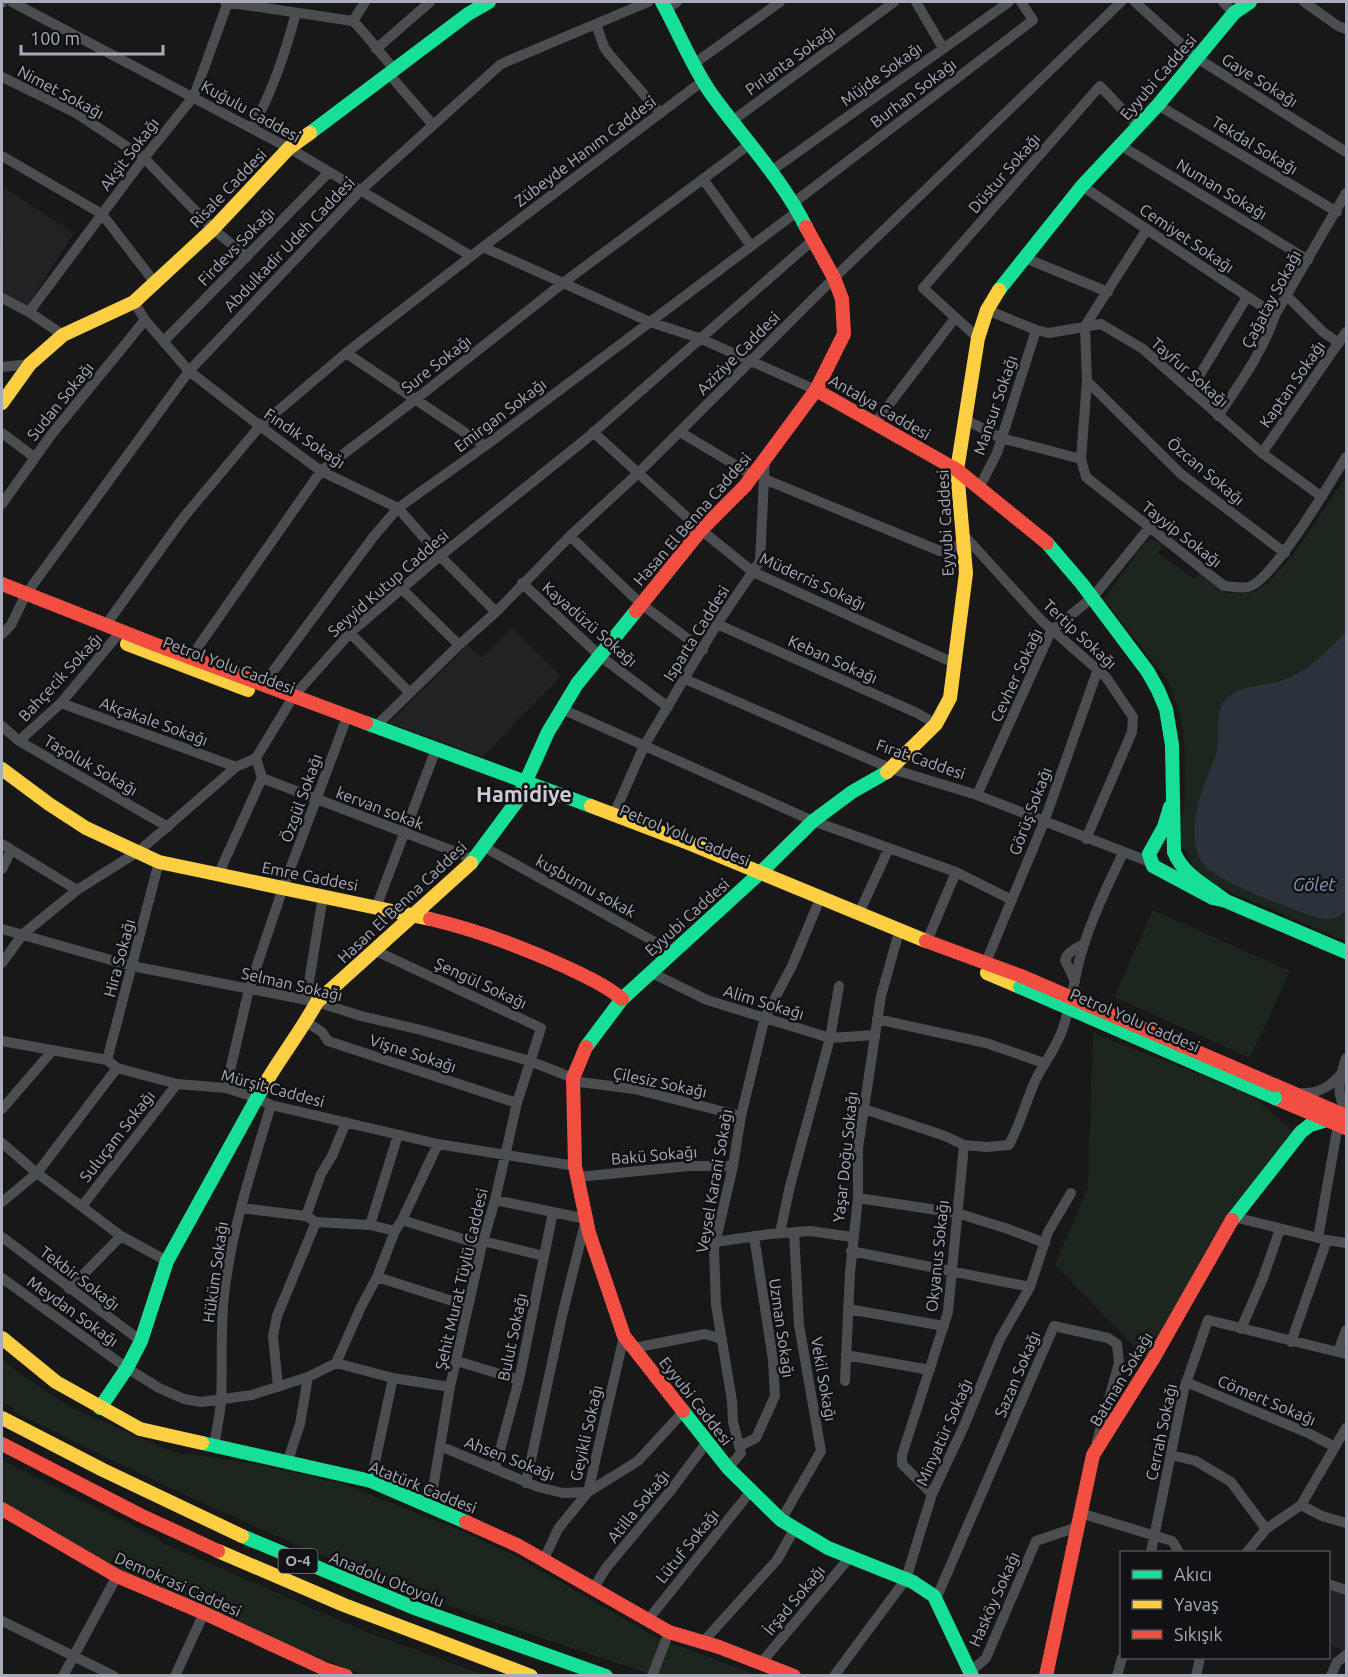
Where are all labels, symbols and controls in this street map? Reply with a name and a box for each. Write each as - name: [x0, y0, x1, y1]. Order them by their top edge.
- scale bar: [21, 18, 164, 56]
- street label: Pırlanta Sokağı: [742, 21, 838, 99]
- text: 100 m: [30, 28, 80, 48]
- street label: Eyyubi Caddesi: [1116, 31, 1200, 123]
- street label: Müjde Sokağı: [837, 39, 925, 109]
- street label: Gaye Sokağı: [1219, 50, 1301, 110]
- street label: Burhan Sokağı: [867, 55, 959, 131]
- street label: Nimet Sokağı: [15, 62, 107, 122]
- street label: Kuğulu Caddesi: [198, 76, 304, 146]
- street label: Zübeyde Hanım Caddesi: [511, 92, 659, 210]
- street label: Tekdal Sokağı: [1209, 112, 1301, 178]
- street label: Akşit Sokağı: [96, 114, 162, 194]
- street label: Düstur Sokağı: [965, 129, 1043, 217]
- street label: Risale Caddesi: [186, 145, 270, 231]
- street label: Numan Sokağı: [1173, 155, 1271, 223]
- street label: Abdulkadir Udeh Caddesi: [220, 173, 358, 315]
- street label: Cemiyet Sokağı: [1136, 200, 1238, 276]
- street label: Firdevs Sokağı: [194, 203, 278, 289]
- street label: Çağatay Sokağı: [1238, 247, 1304, 351]
- street label: Aziziye Caddesi: [693, 308, 783, 398]
- street label: Sure Sokağı: [398, 331, 474, 397]
- street label: Tayfur Sokağı: [1148, 334, 1232, 410]
- street label: Kaptan Sokağı: [1255, 337, 1329, 431]
- street label: Mansur Sokağı: [970, 353, 1020, 457]
- street label: Sudan Sokağı: [23, 358, 97, 444]
- street label: Antalya Caddesi: [826, 371, 934, 443]
- street label: Emirgan Sokağı: [451, 375, 549, 455]
- street label: Fındık Sokağı: [261, 404, 349, 472]
- street label: Özcan Sokağı: [1164, 434, 1248, 508]
- street label: Hasan El Benna Caddesi: [630, 449, 754, 589]
- street label: Eyyubi Caddesi: [933, 469, 957, 577]
- street label: Tayyip Sokağı: [1139, 497, 1225, 571]
- street label: Seyyid Kutup Caddesi: [324, 526, 452, 640]
- street label: Müderris Sokağı: [757, 549, 869, 613]
- street label: Kayadüzü Sokağı: [539, 578, 641, 670]
- street label: Isparta Caddesi: [659, 582, 733, 684]
- street label: Tertip Sokağı: [1040, 596, 1120, 672]
- street label: Cevher Sokağı: [986, 625, 1046, 725]
- street label: Bahçecik Sokağı: [15, 629, 105, 725]
- street label: Keban Sokağı: [786, 631, 880, 687]
- street label: Petrol Yolu Caddesi: [161, 633, 297, 697]
- street label: Akçakale Sokağı: [97, 693, 211, 749]
- street label: Taşoluk Sokağı: [41, 731, 141, 799]
- street label: Fırat Caddesi: [874, 735, 968, 783]
- street label: Özgül Sokağı: [277, 751, 325, 845]
- street label: Görüş Sokağı: [1005, 764, 1055, 858]
- district label: Hamidiye: [476, 781, 572, 806]
- street label: kervan sokak: [334, 783, 426, 833]
- street label: Petrol Yolu Caddesi: [617, 801, 753, 869]
- street label: Hasan El Benna Caddesi: [334, 838, 470, 966]
- street label: kuşburnu sokak: [533, 851, 639, 921]
- street label: Emre Caddesi: [260, 858, 360, 894]
- water label: Gölet: [1293, 874, 1336, 894]
- street label: Eyyubi Caddesi: [641, 875, 733, 959]
- street label: Hira Sokağı: [100, 917, 138, 999]
- street label: Şengül Sokağı: [432, 954, 530, 1012]
- street label: Selman Sokağı: [240, 964, 344, 1004]
- street label: Alim Sokağı: [722, 981, 806, 1023]
- street label: Petrol Yolu Caddesi: [1068, 985, 1202, 1055]
- street label: Vişne Sokağı: [367, 1030, 459, 1076]
- street label: Çilesiz Sokağı: [611, 1063, 709, 1101]
- street label: Mürşit Caddesi: [219, 1066, 327, 1110]
- street label: Suluçam Sokağı: [76, 1087, 158, 1185]
- street label: Yaşar Doğu Sokağı: [829, 1091, 861, 1223]
- street label: Veysel Karani Sokağı: [692, 1108, 736, 1254]
- street label: Bakü Sokağı: [610, 1142, 698, 1168]
- street label: Şehit Murat Tüylü Caddesi: [431, 1186, 491, 1372]
- street label: Okyanus Sokağı: [922, 1199, 952, 1313]
- street label: Hüküm Sokağı: [199, 1220, 231, 1324]
- street label: Tekbir Sokağı: [37, 1242, 123, 1314]
- street label: Meydan Sokağı: [24, 1272, 122, 1350]
- street label: Uzman Sokağı: [766, 1277, 798, 1379]
- street label: Bulut Sokağı: [494, 1291, 530, 1383]
- street label: Sazan Sokağı: [991, 1328, 1043, 1420]
- street label: Batman Sokağı: [1086, 1329, 1156, 1429]
- street label: Vekil Sokağı: [808, 1335, 840, 1423]
- street label: Eyyubi Caddesi: [656, 1353, 736, 1449]
- street label: Cömert Sokağı: [1215, 1371, 1319, 1429]
- street label: Minyatür Sokağı: [912, 1376, 976, 1488]
- street label: Cerrah Sokağı: [1142, 1382, 1180, 1482]
- street label: Geyikli Sokağı: [566, 1383, 606, 1483]
- street label: Ahsen Sokağı: [462, 1433, 558, 1483]
- street label: Atatürk Caddesi: [367, 1457, 479, 1517]
- street label: Atilla Sokağı: [603, 1466, 673, 1546]
- street label: Lütuf Sokağı: [652, 1506, 722, 1586]
- street label: Demokrasi Caddesi: [112, 1548, 244, 1620]
- street label: Anadolu Otoyolu: [327, 1548, 447, 1610]
- road number: O-4: [278, 1549, 318, 1573]
- street label: Hasköy Sokağı: [965, 1549, 1023, 1649]
- legend: [1120, 1551, 1330, 1659]
- street label: İrşad Sokağı: [760, 1561, 828, 1639]
- text: Akıcı: [1174, 1564, 1212, 1584]
- text: Yavaş: [1174, 1594, 1219, 1614]
- text: Sıkışık: [1174, 1624, 1223, 1644]

